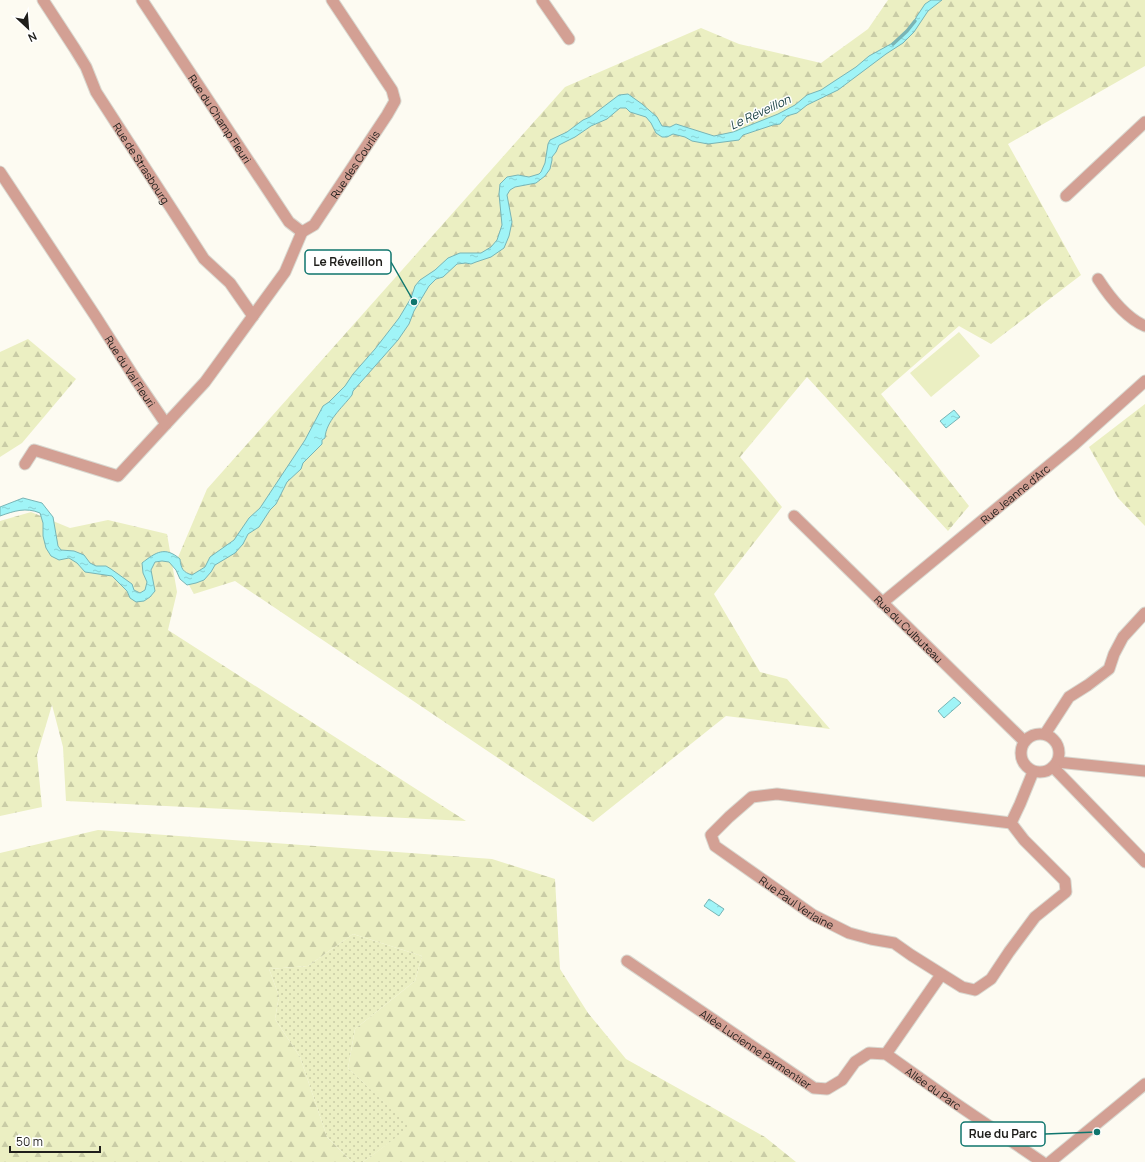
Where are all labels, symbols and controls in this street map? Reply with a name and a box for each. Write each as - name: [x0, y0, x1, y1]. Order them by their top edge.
- north arrow: [8, 8, 48, 48]
- text: N: [26, 29, 39, 46]
- street label: Rue du Champ Fleuri: [186, 71, 255, 166]
- water label: Le Réveillon: [727, 90, 794, 134]
- street label: Rue de Strasbourg: [110, 119, 174, 206]
- street label: Rue des Courlis: [326, 127, 383, 201]
- callout: Le Réveillon: [305, 250, 391, 274]
- text: Le Réveillon: [313, 253, 383, 270]
- street label: Rue du Val Fleuri: [102, 332, 159, 409]
- street label: Rue Jeanne d'Arc: [977, 461, 1053, 527]
- street label: Rue du Culbuteau: [871, 592, 947, 666]
- street label: Rue Paul Verlaine: [757, 872, 837, 932]
- street label: Allée Lucienne Parmentier: [697, 1005, 815, 1092]
- street label: Allée du Parc: [903, 1063, 964, 1113]
- callout: Rue du Parc: [961, 1122, 1045, 1146]
- text: Rue du Parc: [969, 1125, 1037, 1142]
- scale bar: [10, 1128, 100, 1154]
- text: 50 m: [16, 1133, 43, 1150]

